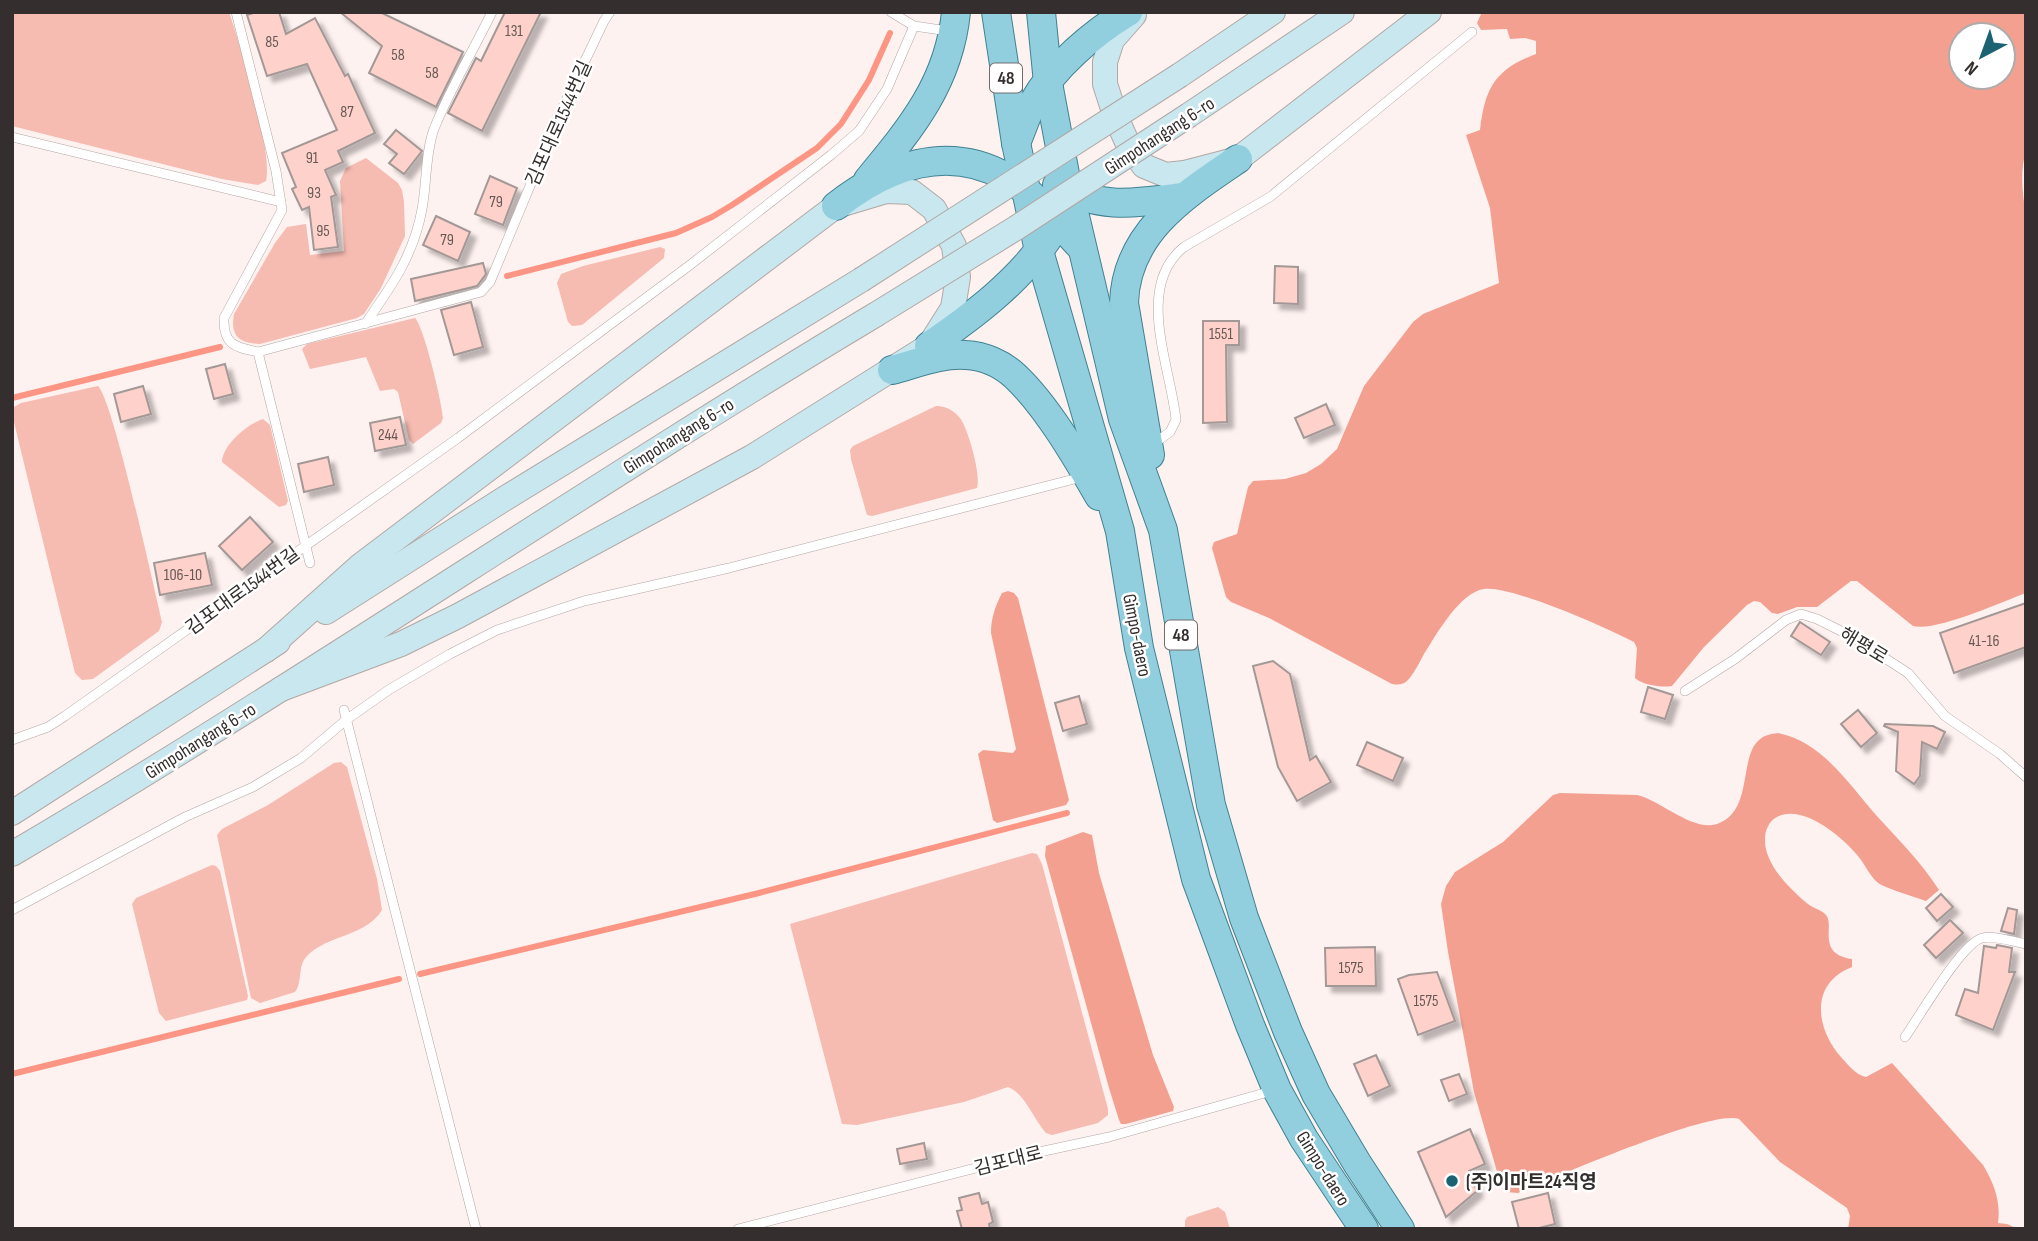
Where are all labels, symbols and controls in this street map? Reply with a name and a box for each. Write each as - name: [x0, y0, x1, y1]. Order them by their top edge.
- north arrow: [1947, 21, 2017, 91]
- house number: 131: [505, 22, 523, 41]
- house number: 85: [265, 33, 279, 52]
- house number: 58: [391, 46, 405, 65]
- text: N: [1960, 56, 1983, 80]
- street label: 김포대로1544번길: [521, 57, 597, 190]
- house number: 58: [425, 64, 439, 83]
- road number: 48: [990, 64, 1022, 92]
- street label: Gimpohangang 6-ro: [1101, 92, 1219, 180]
- house number: 87: [340, 103, 354, 122]
- house number: 91: [306, 149, 319, 168]
- house number: 93: [307, 184, 321, 203]
- house number: 79: [489, 193, 503, 212]
- house number: 95: [316, 222, 330, 241]
- house number: 79: [440, 231, 454, 250]
- house number: 1551: [1209, 325, 1233, 344]
- street label: Gimpohangang 6-ro: [619, 393, 738, 479]
- house number: 244: [378, 426, 398, 445]
- street label: 김포대로1544번길: [181, 542, 304, 640]
- house number: 106-10: [164, 566, 202, 585]
- street label: Gimpo-daero: [1117, 592, 1156, 679]
- road number: 48: [1165, 620, 1197, 650]
- street label: 해평로: [1835, 623, 1892, 670]
- house number: 41-16: [1969, 632, 1999, 651]
- street label: Gimpohangang 6-ro: [141, 698, 260, 784]
- house number: 1575: [1339, 959, 1363, 978]
- house number: 1575: [1414, 992, 1438, 1011]
- street label: Gimpo-daero: [1291, 1127, 1355, 1210]
- street label: 김포대로: [972, 1142, 1045, 1181]
- place label: (주)이마트24직영: [1466, 1171, 1597, 1194]
- marker: (주)이마트24직영: [1444, 1173, 1460, 1189]

